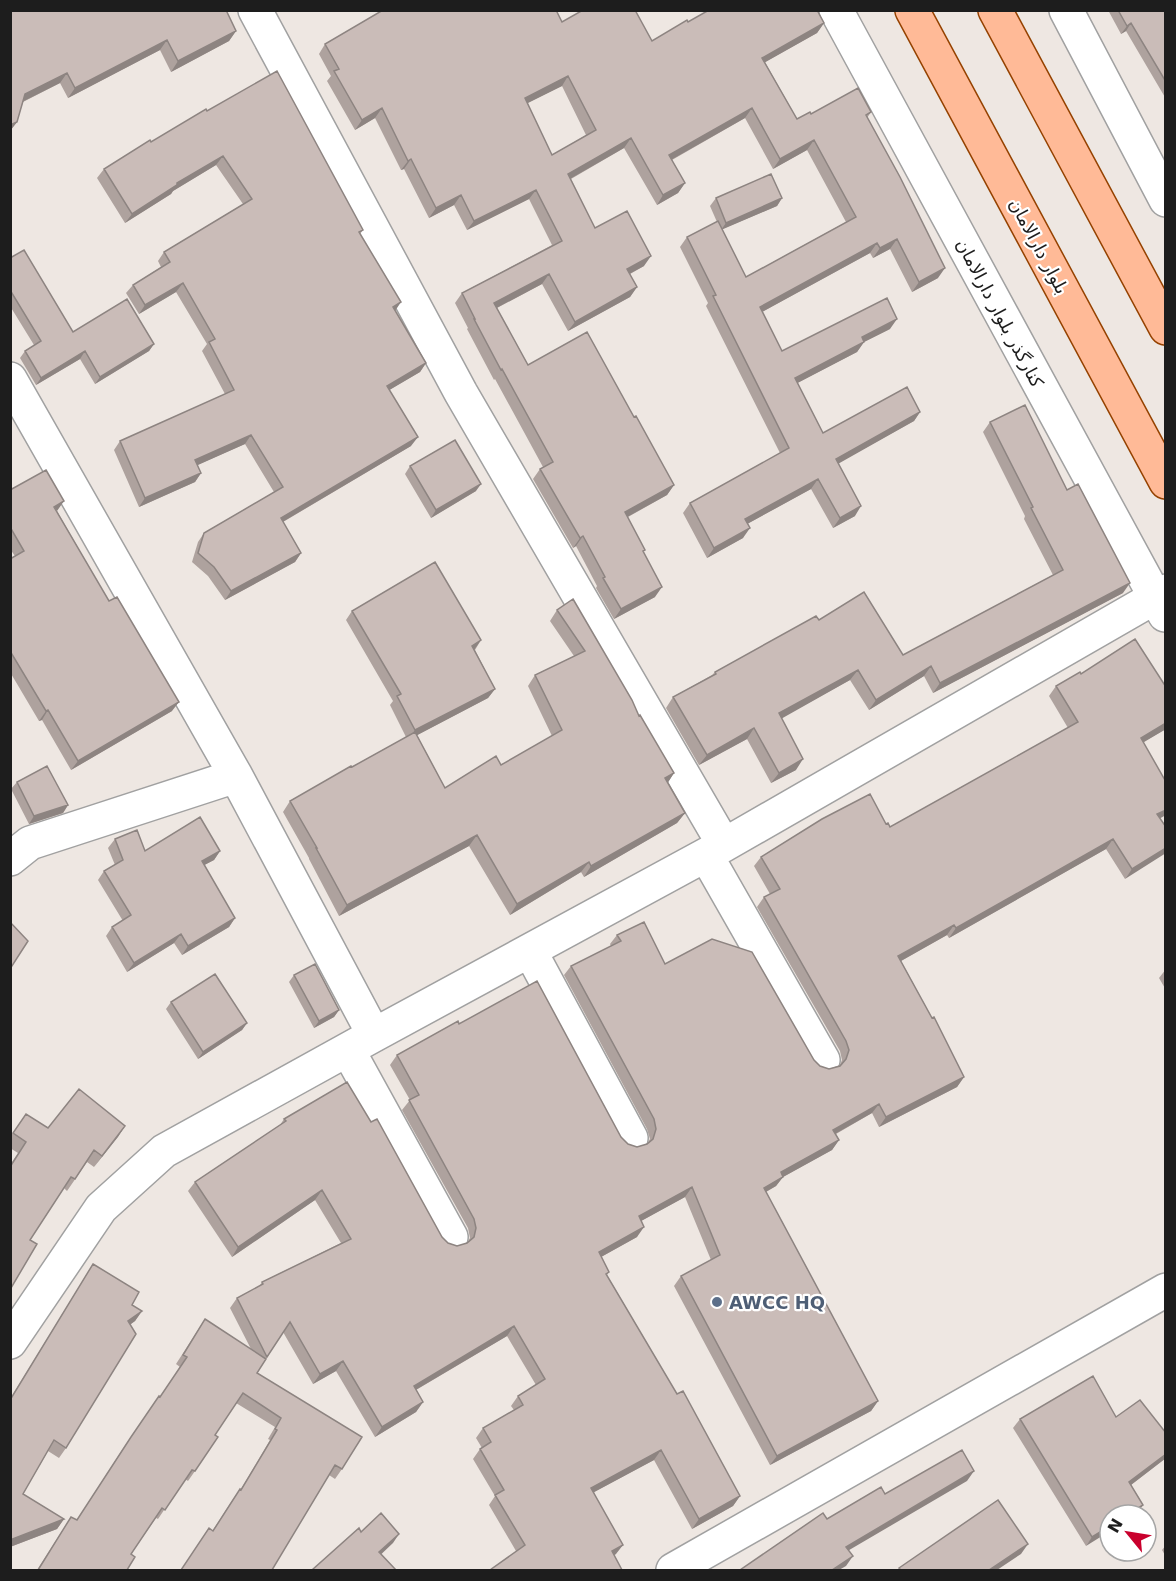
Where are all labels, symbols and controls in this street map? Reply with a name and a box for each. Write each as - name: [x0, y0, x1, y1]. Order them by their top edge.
- street label: بلوار دارالامان: [1004, 195, 1073, 298]
- street label: کنارگذر بلوار دارالامان: [951, 235, 1048, 392]
- place label: AWCC HQ: [729, 1292, 825, 1313]
- marker: AWCC HQ: [710, 1295, 724, 1309]
- north arrow: [1098, 1503, 1158, 1563]
- text: N: [1104, 1515, 1127, 1536]

